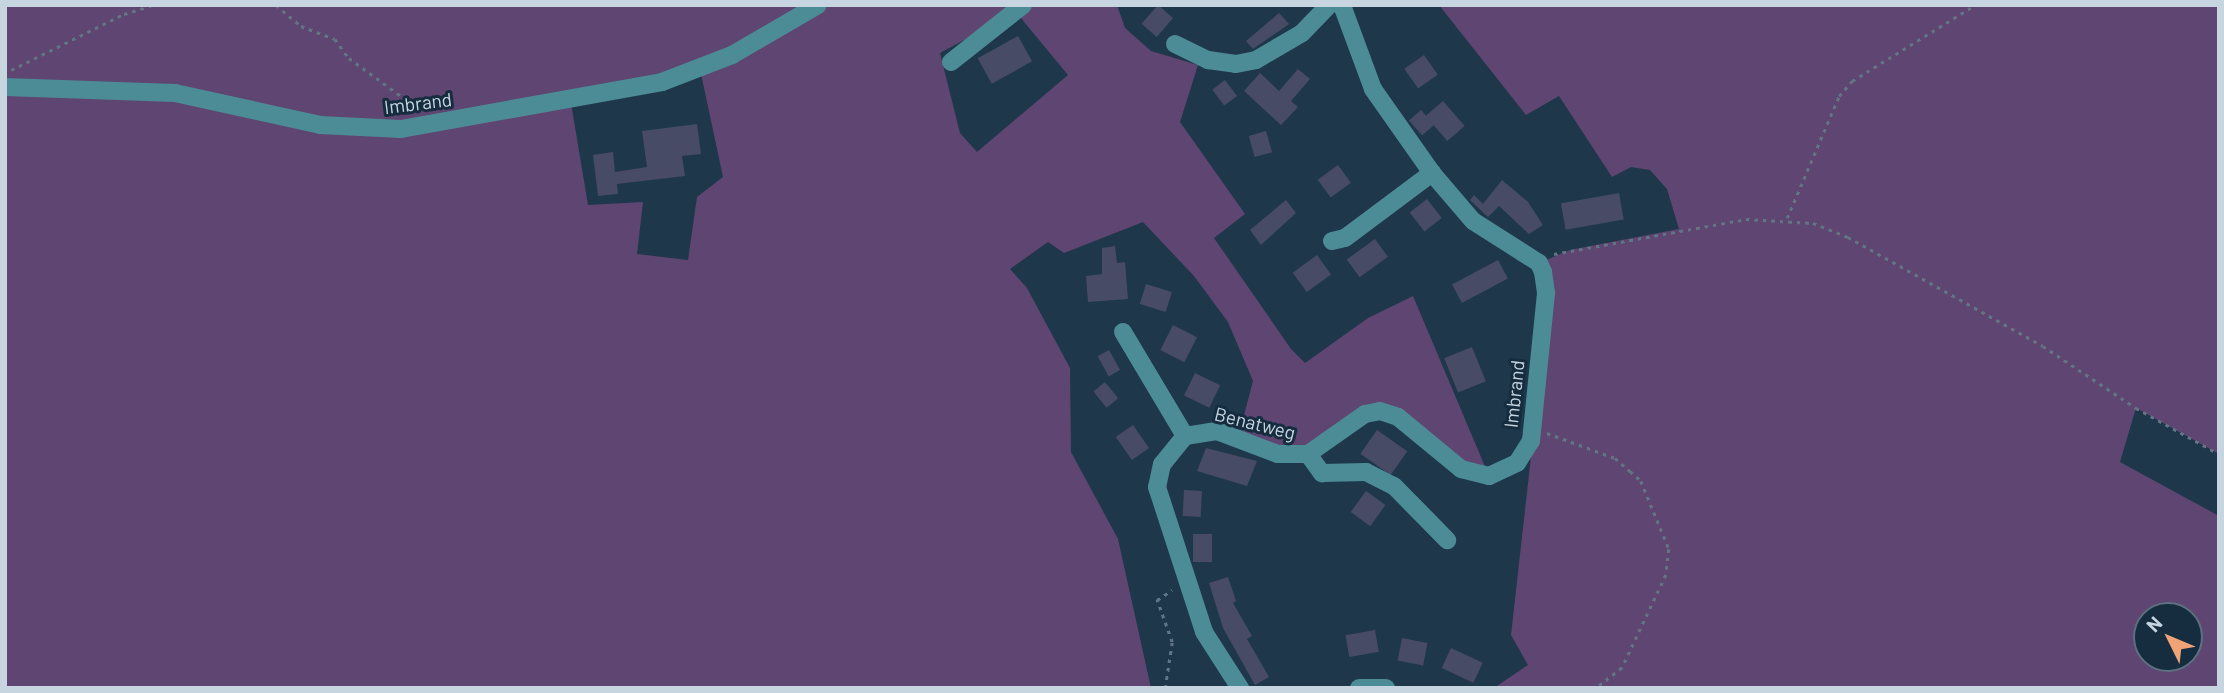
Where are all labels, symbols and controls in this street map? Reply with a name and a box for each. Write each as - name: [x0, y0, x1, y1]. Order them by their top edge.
- street label: Imbrand: [383, 88, 453, 118]
- street label: Imbrand: [1499, 359, 1529, 429]
- street label: Benatweg: [1212, 402, 1298, 444]
- north arrow: [2133, 602, 2203, 672]
- text: N: [2141, 611, 2166, 636]

